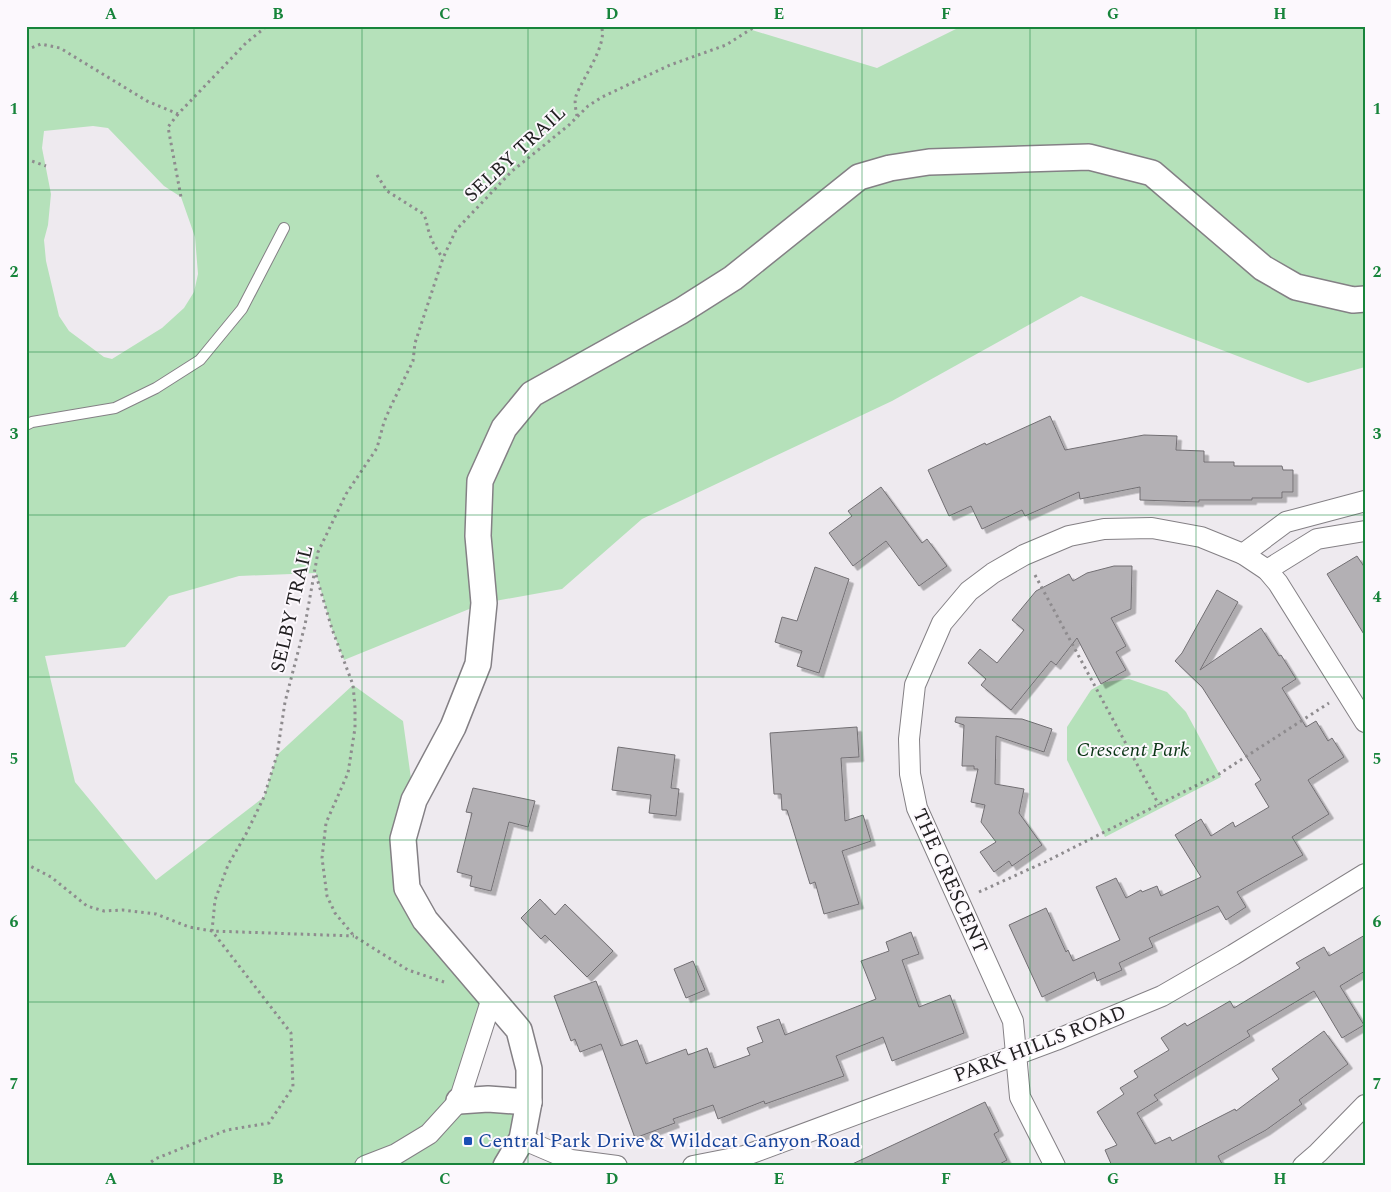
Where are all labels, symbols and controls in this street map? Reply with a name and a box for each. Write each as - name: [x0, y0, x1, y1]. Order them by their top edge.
- text: A: [105, 2, 118, 26]
- text: B: [272, 2, 284, 26]
- text: C: [439, 2, 451, 26]
- text: D: [606, 2, 619, 26]
- text: E: [774, 2, 784, 26]
- text: F: [941, 2, 951, 26]
- text: G: [1107, 2, 1119, 26]
- text: H: [1273, 2, 1287, 26]
- text: 1: [10, 97, 18, 121]
- text: 1: [1373, 97, 1381, 121]
- street label: SELBY TRAIL: [457, 99, 573, 209]
- text: 2: [10, 260, 19, 284]
- text: 2: [1373, 260, 1382, 284]
- text: 3: [10, 422, 19, 446]
- text: 3: [1373, 422, 1382, 446]
- street label: SELBY TRAIL: [263, 542, 321, 676]
- text: 4: [10, 585, 19, 609]
- text: 4: [1373, 585, 1382, 609]
- park label: Crescent Park: [1077, 735, 1190, 765]
- text: 5: [10, 747, 18, 771]
- text: 5: [1373, 747, 1381, 771]
- street label: THE CRESCENT: [905, 804, 995, 958]
- text: 6: [10, 910, 19, 934]
- text: 6: [1373, 910, 1382, 934]
- street label: PARK HILLS ROAD: [949, 997, 1131, 1091]
- text: 7: [10, 1072, 19, 1096]
- text: 7: [1373, 1072, 1382, 1096]
- place label: Central Park Drive & Wildcat Canyon Road: [478, 1126, 861, 1156]
- marker: Central Park Drive & Wildcat Canyon Road: [462, 1135, 474, 1147]
- text: A: [105, 1167, 118, 1191]
- text: B: [272, 1167, 284, 1191]
- text: C: [439, 1167, 451, 1191]
- text: D: [606, 1167, 619, 1191]
- text: E: [774, 1167, 784, 1191]
- text: F: [941, 1167, 951, 1191]
- text: G: [1107, 1167, 1119, 1191]
- text: H: [1273, 1167, 1287, 1191]

